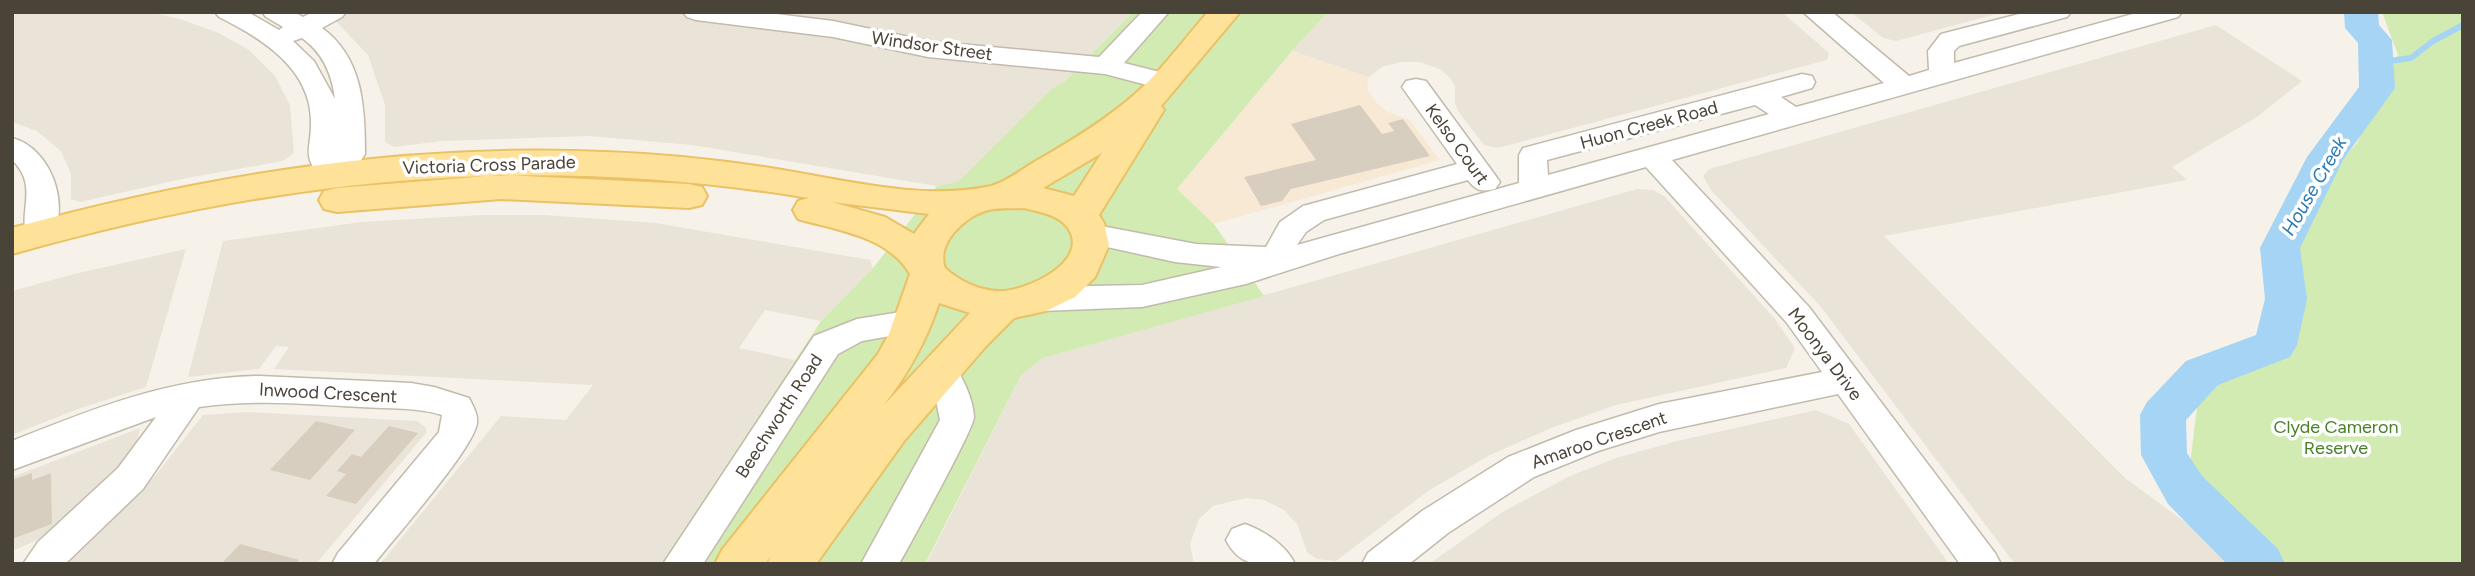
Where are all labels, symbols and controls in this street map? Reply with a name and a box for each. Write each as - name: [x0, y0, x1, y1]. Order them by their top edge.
- street label: Windsor Street: [870, 27, 994, 65]
- street label: Huon Creek Road: [1578, 96, 1720, 154]
- street label: Kelso Court: [1420, 99, 1494, 189]
- water label: House Creek: [2277, 132, 2352, 239]
- street label: Victoria Cross Parade: [402, 151, 576, 179]
- street label: Moonya Drive: [1783, 303, 1867, 405]
- street label: Beechworth Road: [731, 350, 827, 482]
- street label: Inwood Crescent: [258, 378, 398, 408]
- street label: Amaroo Crescent: [1528, 406, 1670, 473]
- park label: Clyde Cameron Reserve: [2274, 416, 2398, 459]

